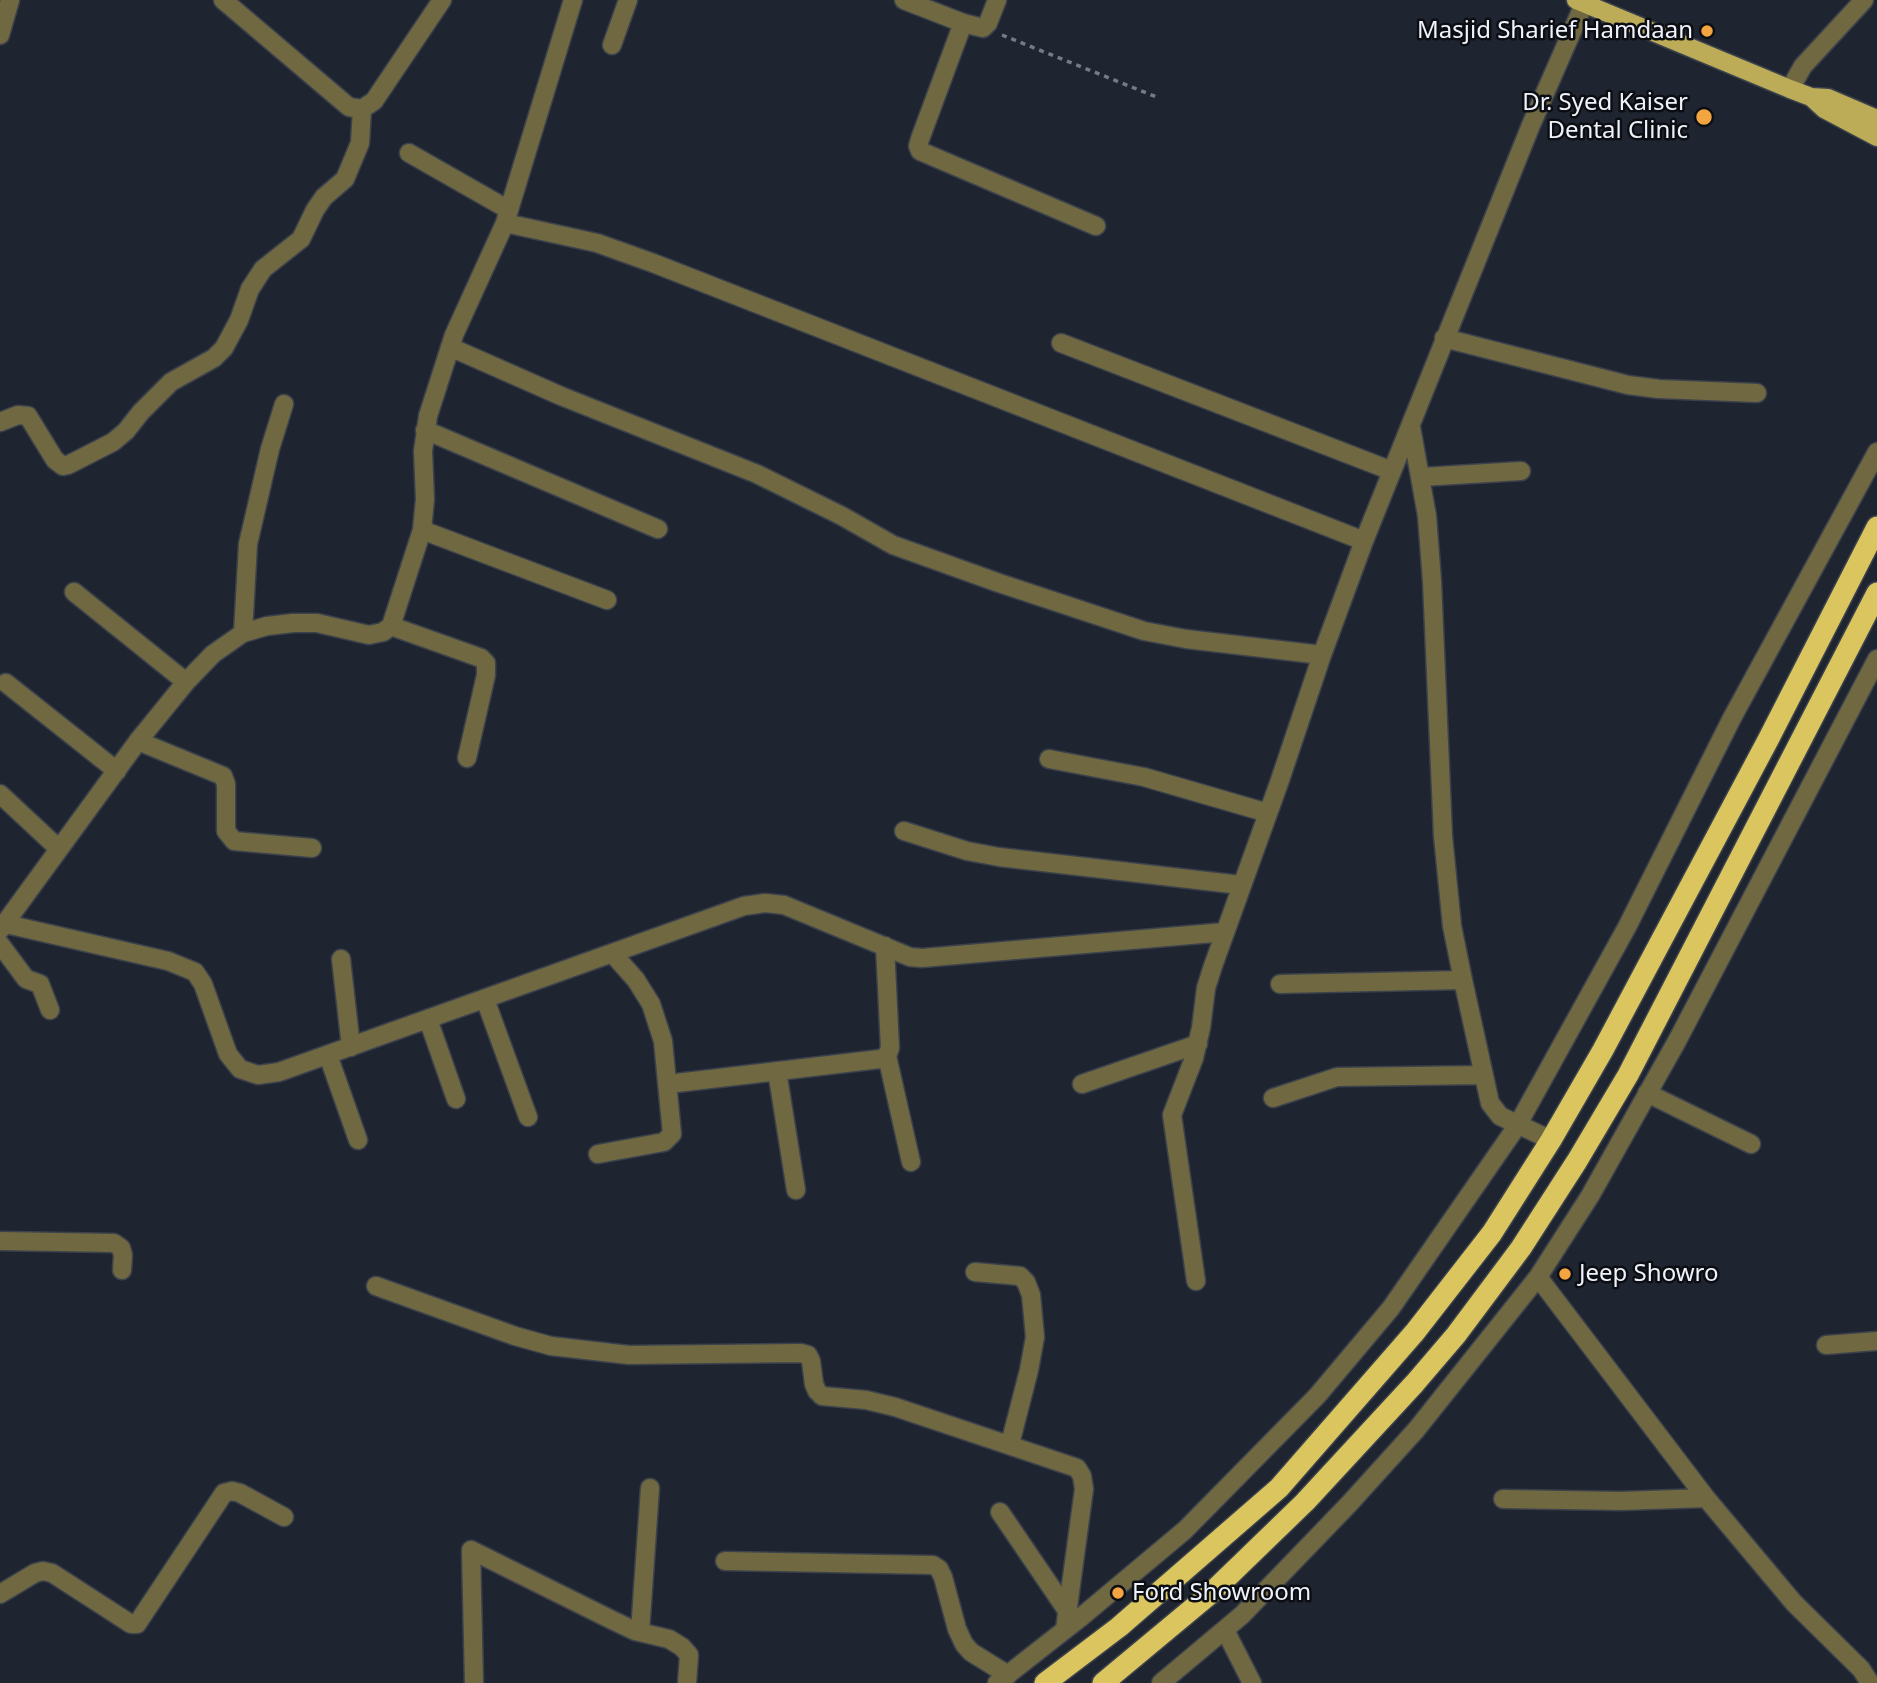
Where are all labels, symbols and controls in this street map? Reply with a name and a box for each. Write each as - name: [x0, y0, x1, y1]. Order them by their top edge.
- place label: Masjid Sharief Hamdaan: [1417, 17, 1693, 45]
- marker: Masjid Sharief Hamdaan: [1699, 23, 1715, 39]
- place label: Dr. Syed Kaiser Dental Clinic: [1522, 89, 1688, 145]
- marker: Dr. Syed Kaiser Dental Clinic: [1694, 107, 1714, 127]
- place label: Jeep Showro: [1579, 1260, 1718, 1288]
- marker: Jeep Showro: [1557, 1266, 1573, 1282]
- place label: Ford Showroom: [1132, 1579, 1311, 1607]
- marker: Ford Showroom: [1110, 1585, 1126, 1601]

